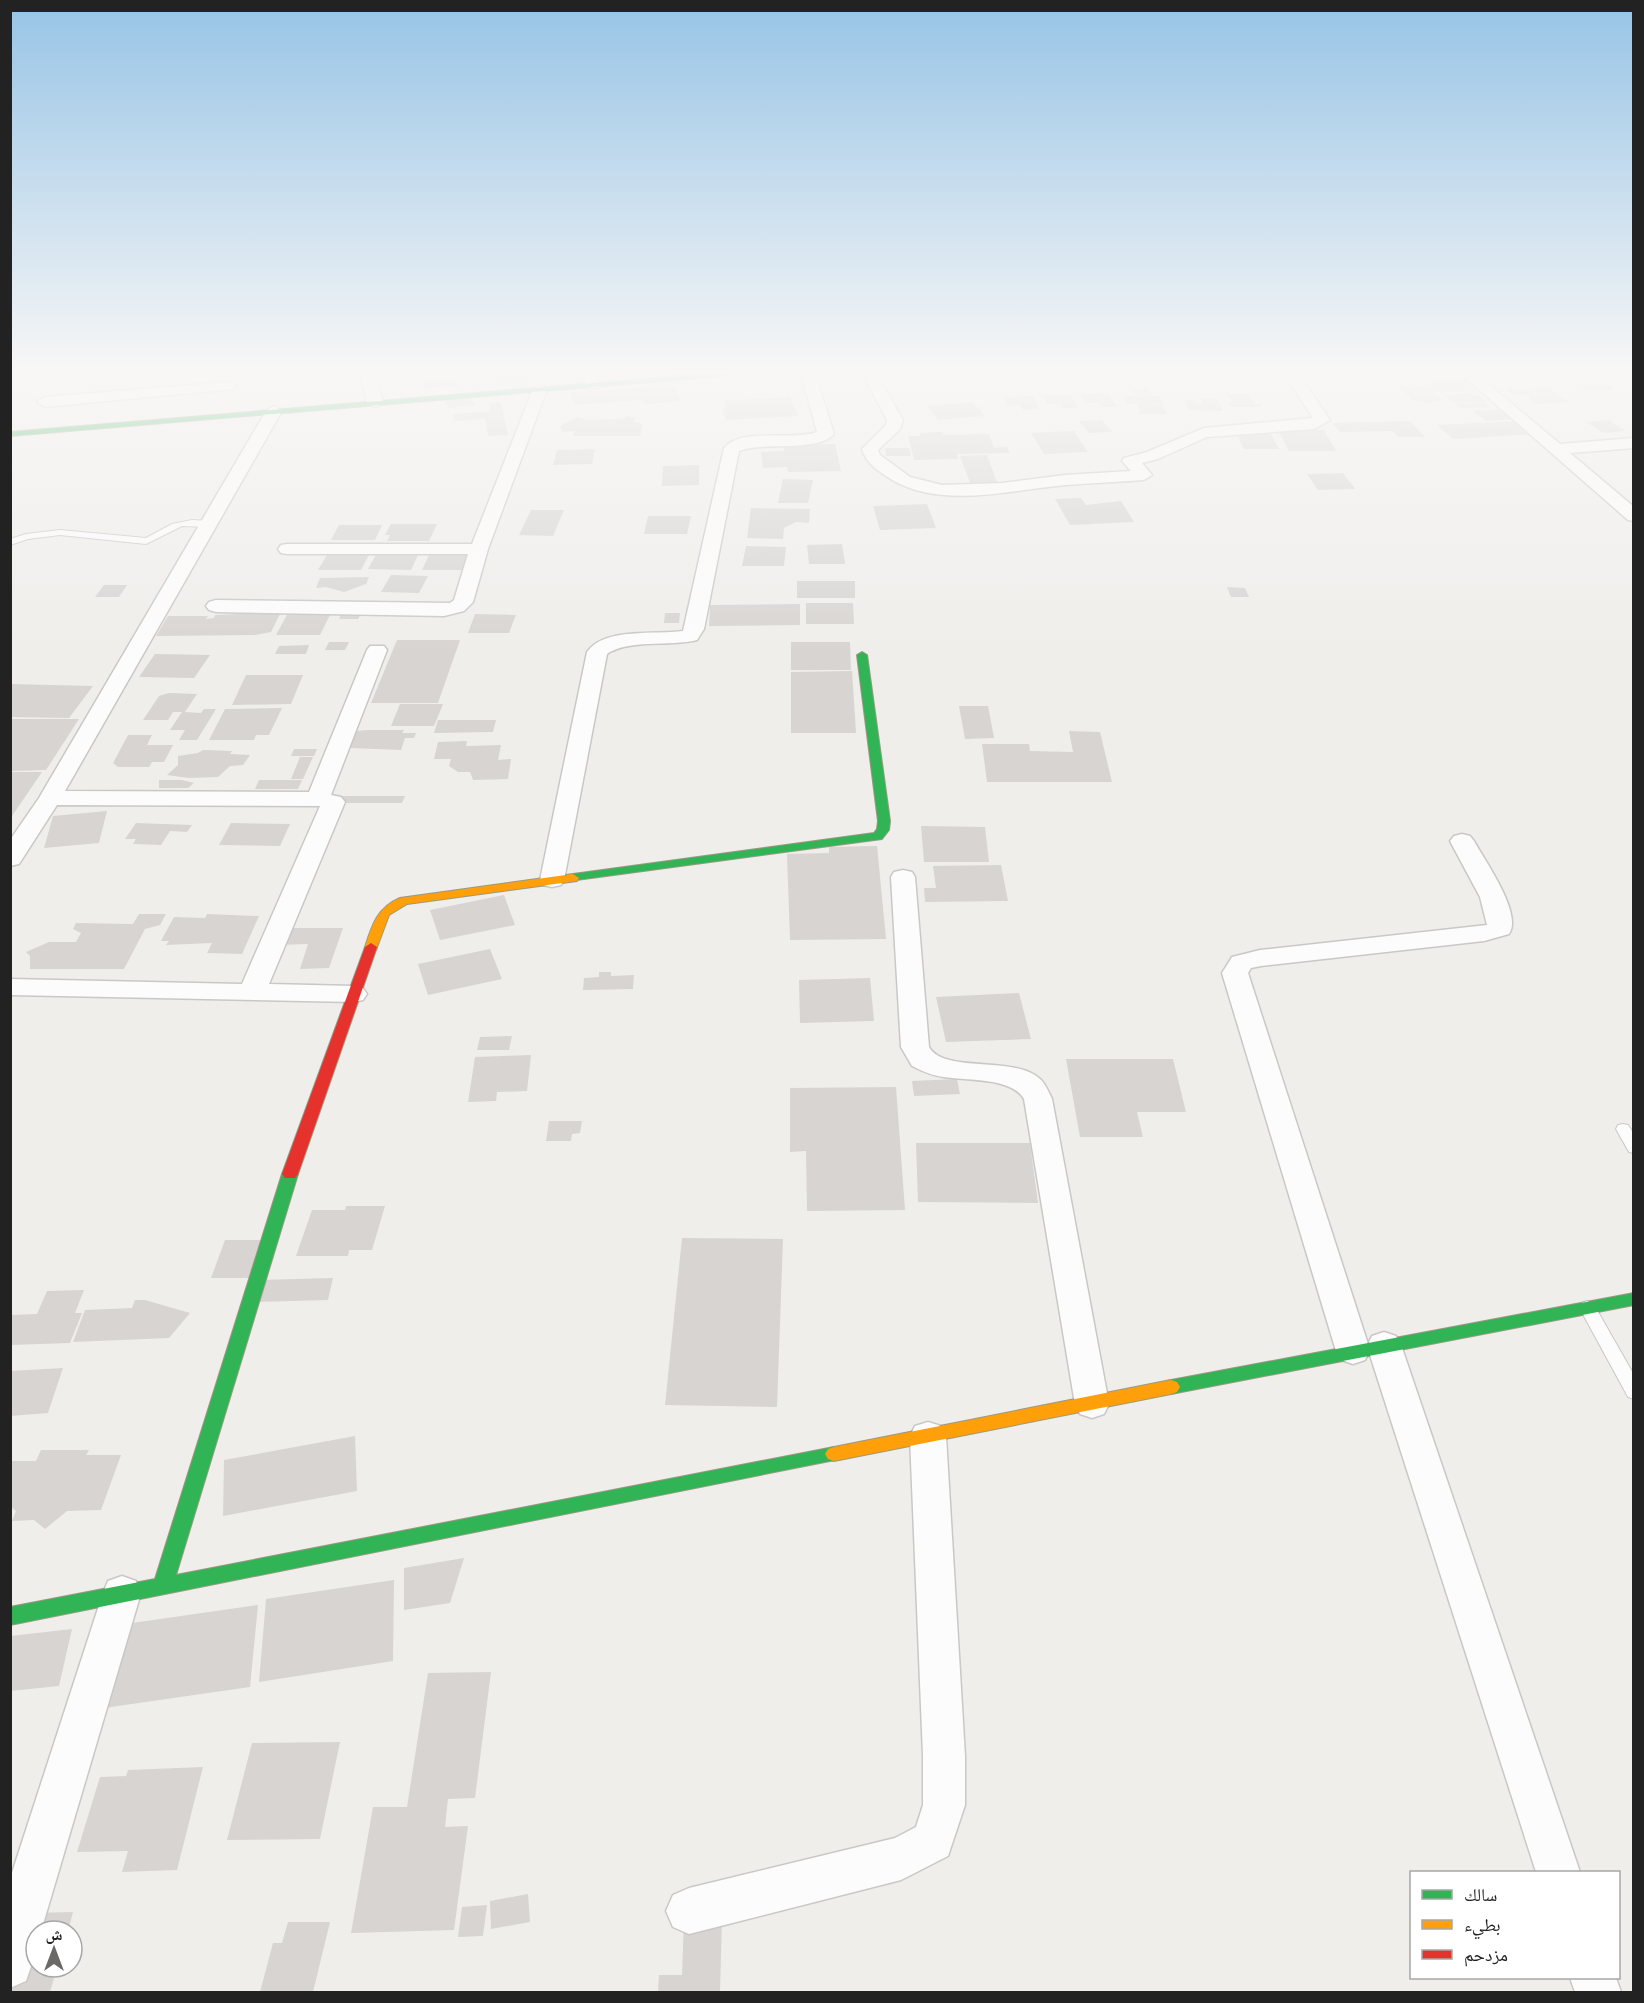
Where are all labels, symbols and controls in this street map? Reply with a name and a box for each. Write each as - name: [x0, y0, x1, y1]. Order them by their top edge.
- legend: [1410, 1871, 1620, 1979]
- text: سالك: [1464, 1884, 1497, 1904]
- text: بطيء: [1464, 1914, 1501, 1940]
- north arrow: [24, 1919, 84, 1979]
- text: ش: [46, 1925, 63, 1944]
- text: مزدحم: [1464, 1944, 1508, 1967]

